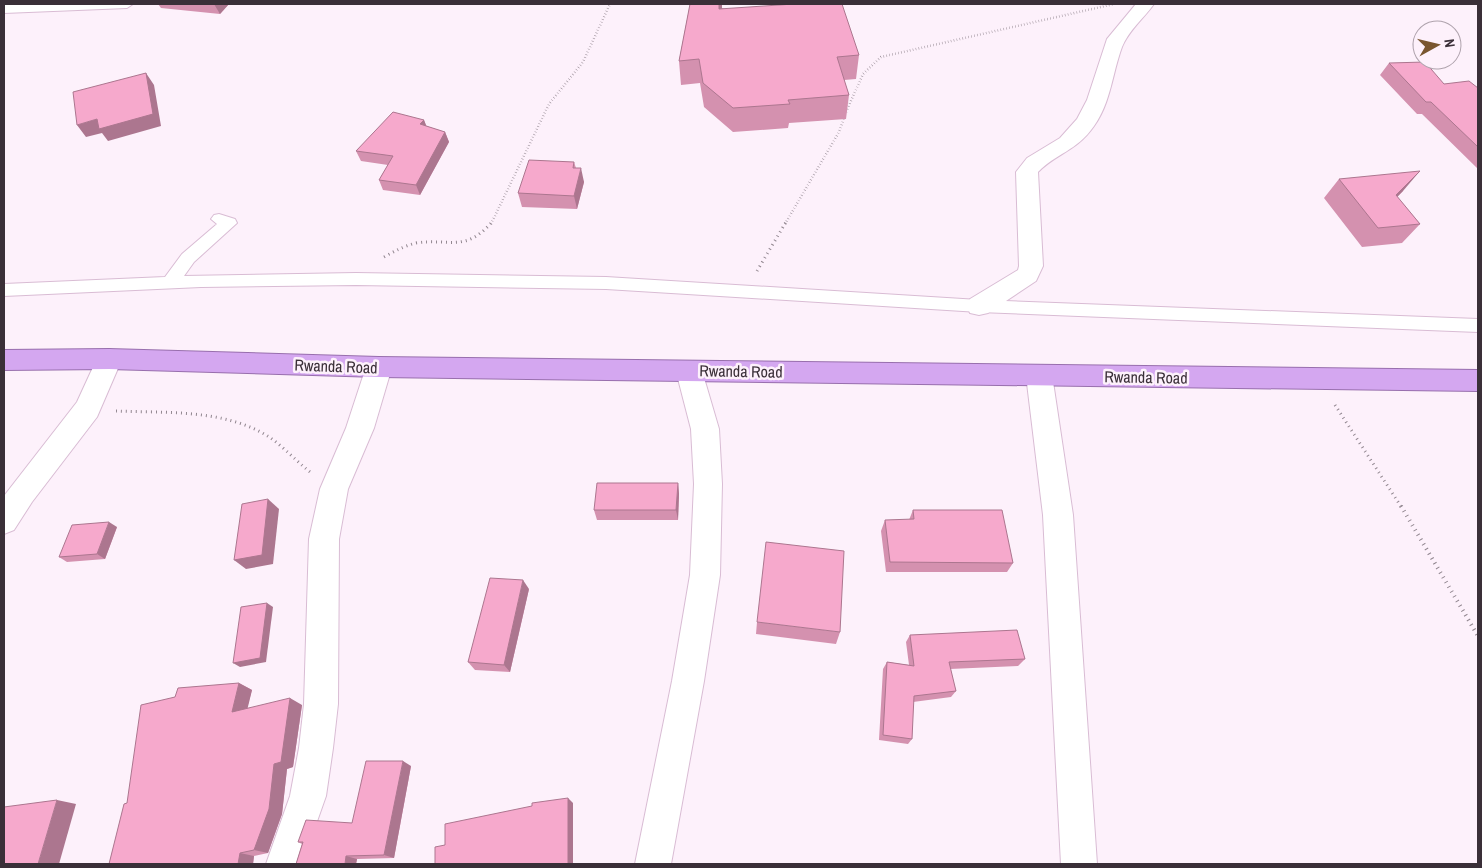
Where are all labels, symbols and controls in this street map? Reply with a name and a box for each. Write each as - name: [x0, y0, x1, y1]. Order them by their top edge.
- north arrow: [1412, 20, 1462, 70]
- text: N: [1440, 38, 1459, 49]
- street label: Rwanda Road: [294, 354, 378, 378]
- street label: Rwanda Road: [699, 359, 783, 383]
- street label: Rwanda Road: [1104, 365, 1188, 389]

